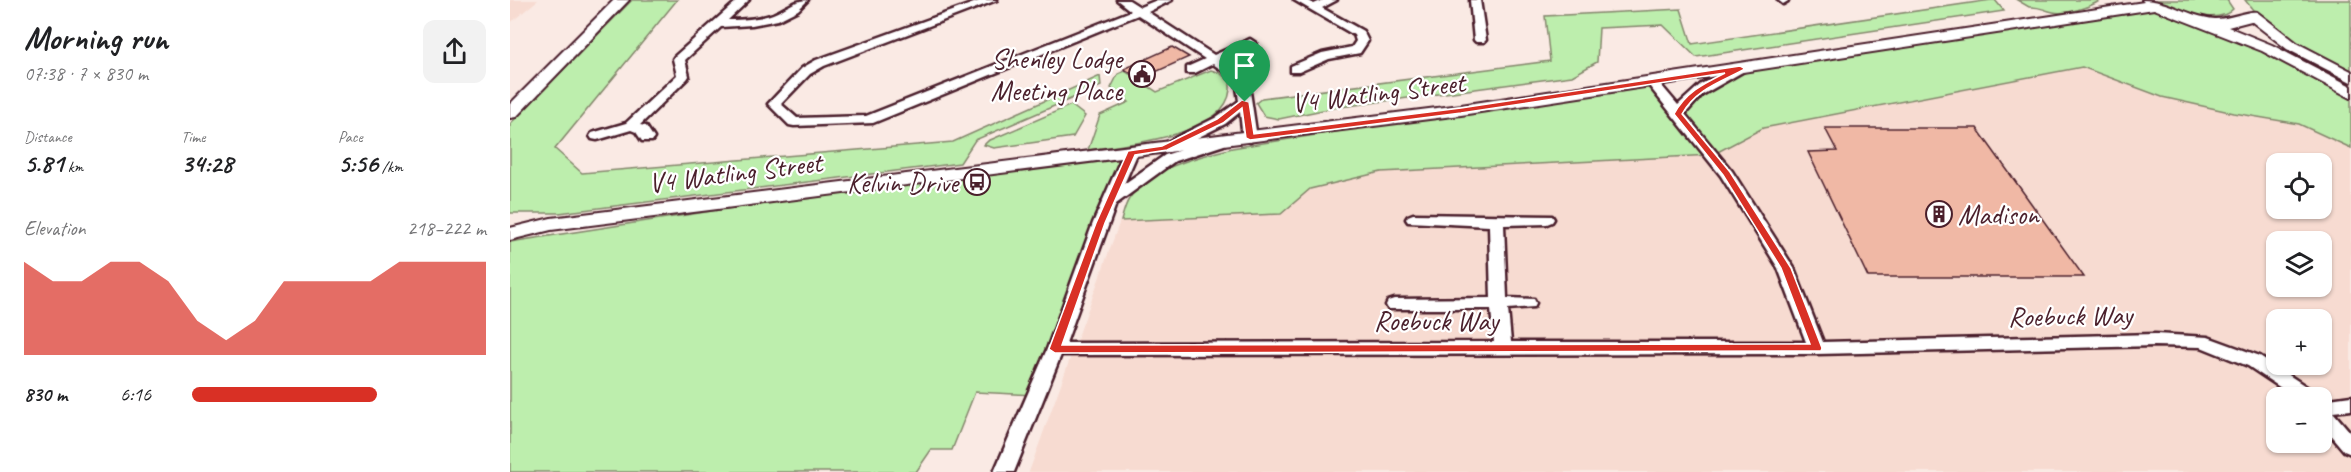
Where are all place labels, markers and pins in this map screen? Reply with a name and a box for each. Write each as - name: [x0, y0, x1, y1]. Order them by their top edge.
- pin: [1219, 40, 1270, 102]
- place label: Shenley Lodge Meeting Place: [991, 41, 1124, 108]
- public building icon: Shenley Lodge Meeting Place: [1127, 59, 1157, 89]
- place label: Kelvin Drive: [847, 165, 960, 200]
- bus stop icon: Kelvin Drive: [962, 167, 992, 197]
- place label: Madison: [1958, 197, 2040, 232]
- building icon: Madison: [1924, 199, 1954, 229]

